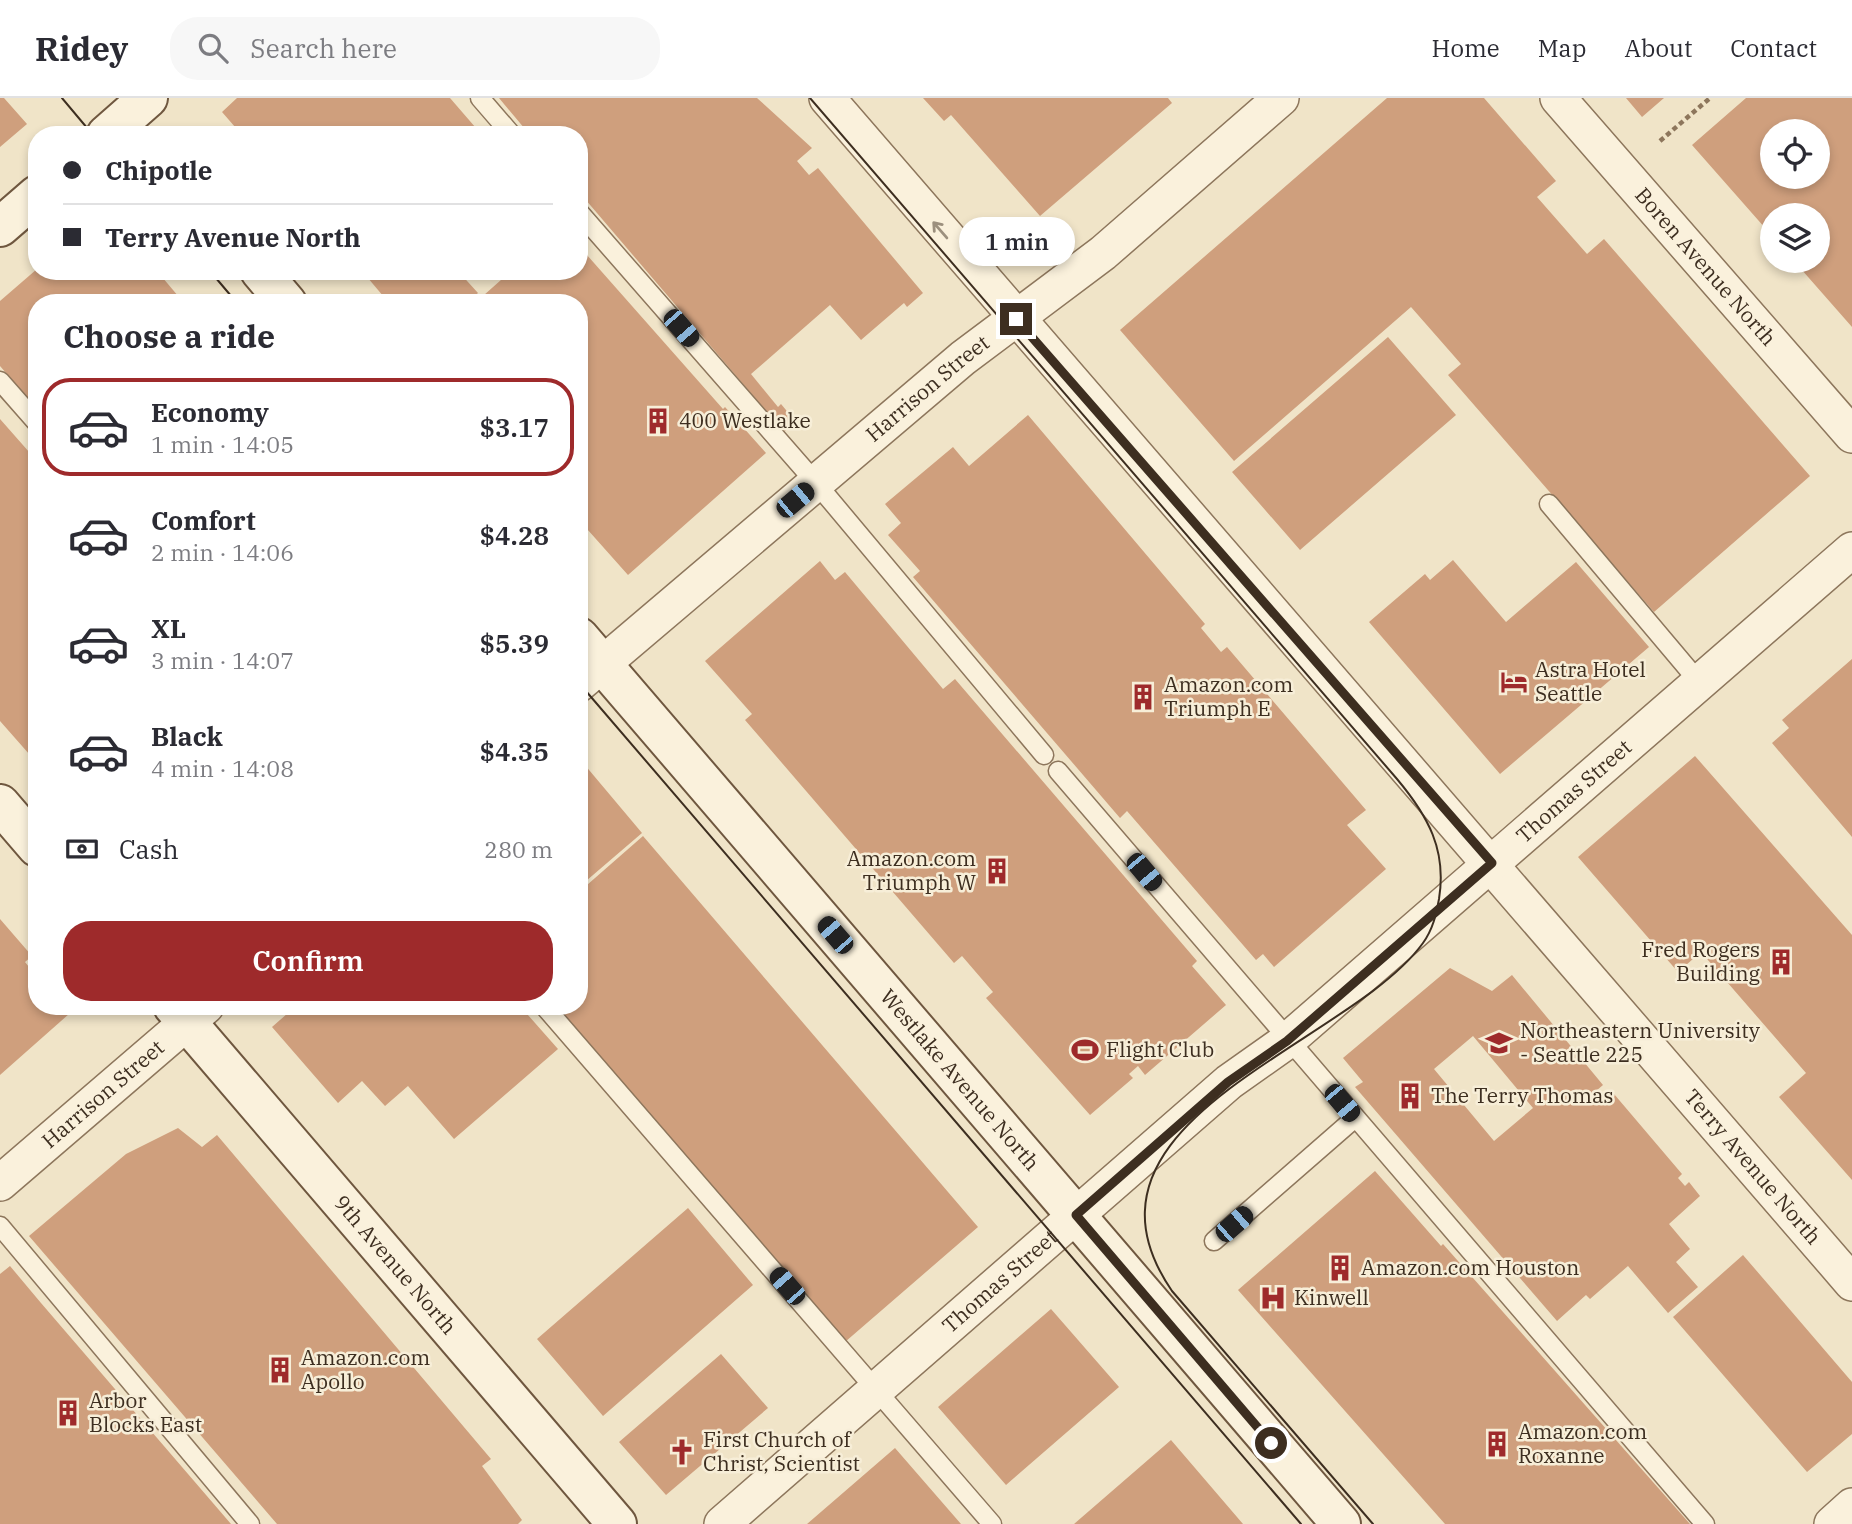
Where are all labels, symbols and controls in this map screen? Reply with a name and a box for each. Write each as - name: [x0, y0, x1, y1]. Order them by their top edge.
- search box: [170, 17, 660, 80]
- text: Ridey: [35, 27, 128, 70]
- icon: search: [194, 29, 232, 67]
- text: Search here: [250, 31, 397, 65]
- text: Home: [1432, 32, 1500, 64]
- text: Map: [1538, 32, 1586, 64]
- text: About: [1624, 32, 1692, 64]
- text: Contact: [1730, 32, 1817, 64]
- map controls: [1760, 119, 1830, 273]
- button: locate: [1760, 119, 1830, 189]
- text: Chipotle: [105, 153, 213, 187]
- street label: Boren Avenue North: [1629, 181, 1783, 351]
- button: layers: [1760, 203, 1830, 273]
- callout: 1 min: [958, 218, 1074, 266]
- text: Terry Avenue North: [105, 220, 361, 254]
- one-way arrow: [932, 221, 948, 239]
- text: 1 min: [985, 226, 1049, 256]
- route end: [1000, 303, 1032, 335]
- car: [660, 305, 703, 351]
- text: Choose a ride: [63, 315, 275, 357]
- street label: Harrison Street: [859, 328, 995, 448]
- text: Economy: [151, 395, 269, 429]
- icon: car: [67, 396, 130, 459]
- building icon: 400 Westlake: [643, 406, 673, 436]
- place label: 400 Westlake: [679, 406, 811, 434]
- text: $3.17: [480, 410, 549, 444]
- text: 1 min · 14:05: [151, 429, 294, 459]
- car: [773, 478, 818, 522]
- text: Comfort: [151, 503, 256, 537]
- icon: car: [67, 504, 130, 567]
- text: $4.28: [480, 518, 549, 552]
- text: 2 min · 14:06: [151, 537, 294, 567]
- text: XL: [151, 611, 186, 645]
- icon: car: [67, 612, 130, 675]
- text: $5.39: [480, 626, 549, 660]
- text: 3 min · 14:07: [151, 645, 294, 675]
- place label: Astra Hotel Seattle: [1535, 655, 1646, 707]
- hotel icon: Astra Hotel Seattle: [1499, 667, 1529, 697]
- place label: Amazon.com Triumph E: [1164, 670, 1293, 722]
- building icon: Amazon.com Triumph E: [1128, 682, 1158, 712]
- text: Black: [151, 719, 223, 753]
- icon: car: [67, 720, 130, 783]
- street label: Thomas Street: [1510, 733, 1637, 849]
- text: $4.35: [480, 734, 549, 768]
- text: 4 min · 14:08: [151, 753, 294, 783]
- icon: cash: [63, 830, 101, 868]
- text: Cash: [119, 832, 179, 866]
- text: 280 m: [484, 834, 553, 864]
- place label: Amazon.com Triumph W: [847, 844, 976, 896]
- car: [1123, 849, 1166, 895]
- building icon: Amazon.com Triumph W: [982, 856, 1012, 886]
- car: [814, 912, 857, 958]
- button: Confirm: [63, 921, 553, 1001]
- place label: Fred Rogers Building: [1641, 935, 1761, 987]
- building icon: Fred Rogers Building: [1766, 947, 1796, 977]
- street label: Westlake Avenue North: [874, 983, 1046, 1176]
- place label: Northeastern University - Seattle 225: [1520, 1016, 1761, 1068]
- school or university icon: Northeastern University - Seattle 225: [1484, 1028, 1514, 1058]
- street label: Harrison Street: [35, 1033, 170, 1154]
- sports icon: Flight Club: [1070, 1035, 1100, 1065]
- place label: Flight Club: [1106, 1035, 1214, 1063]
- car: [1321, 1080, 1364, 1126]
- building icon: The Terry Thomas: [1395, 1081, 1425, 1111]
- place label: The Terry Thomas: [1431, 1081, 1614, 1109]
- street label: Terry Avenue North: [1679, 1083, 1828, 1250]
- street label: 9th Avenue North: [328, 1189, 463, 1340]
- car: [1212, 1202, 1257, 1246]
- street label: Thomas Street: [936, 1223, 1063, 1339]
- building icon: Amazon.com Houston: [1325, 1253, 1355, 1283]
- place label: Amazon.com Houston: [1361, 1253, 1579, 1281]
- car: [766, 1263, 809, 1309]
- hospital icon: Kinwell: [1258, 1283, 1288, 1313]
- place label: Kinwell: [1294, 1283, 1369, 1311]
- place label: Amazon.com Apollo: [301, 1343, 430, 1395]
- building icon: Amazon.com Apollo: [265, 1355, 295, 1385]
- place label: Arbor Blocks East: [89, 1386, 202, 1438]
- building icon: Arbor Blocks East: [53, 1398, 83, 1428]
- place label: Amazon.com Roxanne: [1518, 1417, 1647, 1469]
- place label: First Church of Christ, Scientist: [703, 1425, 860, 1477]
- route start: [1255, 1427, 1287, 1459]
- building icon: Amazon.com Roxanne: [1482, 1429, 1512, 1459]
- church icon: First Church of Christ, Scientist: [667, 1437, 697, 1467]

